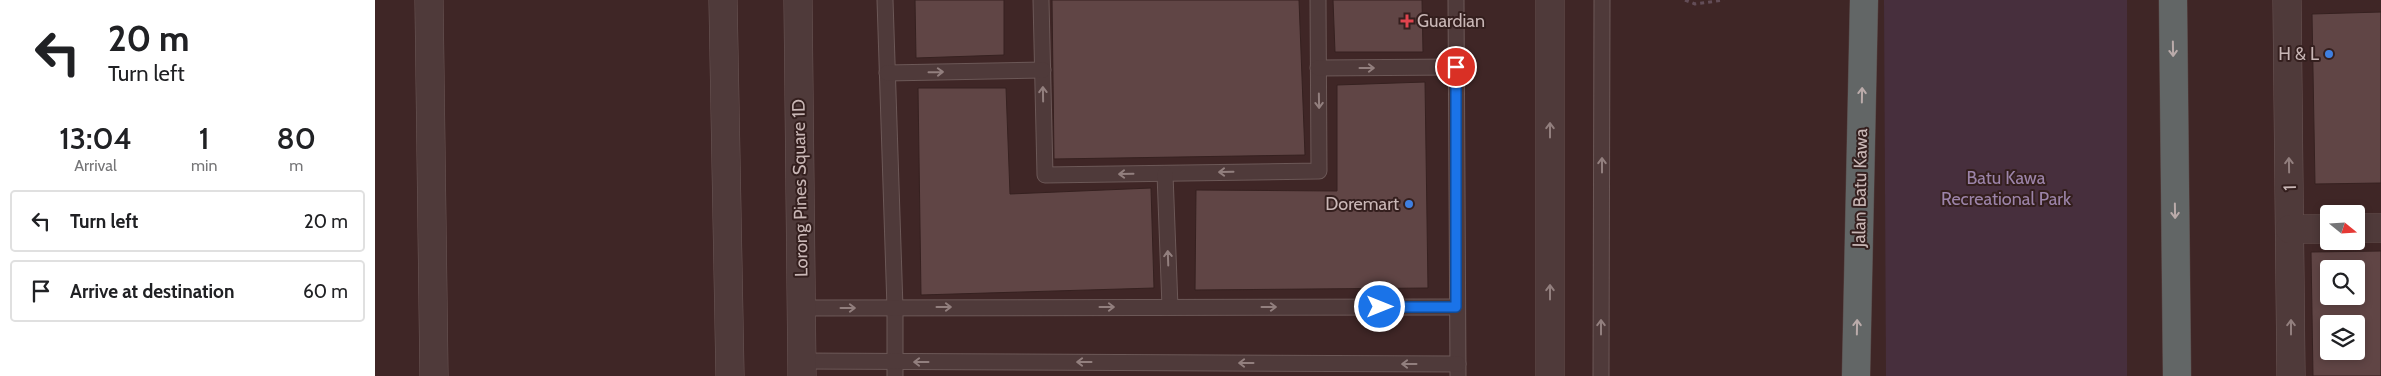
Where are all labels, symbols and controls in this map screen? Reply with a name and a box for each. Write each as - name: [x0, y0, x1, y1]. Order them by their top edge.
- place label: Guardian: [1417, 10, 1485, 32]
- marker: Guardian: [1401, 15, 1413, 27]
- text: 20 m: [108, 17, 190, 60]
- icon: left: [25, 20, 90, 85]
- one-way arrow: [2168, 40, 2178, 56]
- place label: H & L: [2278, 43, 2319, 65]
- pin: [1435, 46, 1477, 88]
- marker: H & L: [2323, 48, 2335, 60]
- icon: arrive: [1442, 53, 1470, 81]
- text: Turn left: [108, 60, 185, 87]
- one-way arrow: [1358, 63, 1375, 73]
- one-way arrow: [928, 67, 944, 77]
- one-way arrow: [1038, 86, 1048, 102]
- one-way arrow: [1857, 87, 1867, 104]
- one-way arrow: [1314, 92, 1324, 109]
- street label: Lorong Pines Square 1D: [787, 99, 813, 277]
- text: 13:04: [59, 120, 132, 157]
- text: 1: [199, 120, 209, 157]
- text: 80: [277, 120, 316, 157]
- one-way arrow: [1545, 122, 1555, 138]
- street label: Jalan Batu Kawa: [1848, 128, 1872, 249]
- text: Arrival: [74, 156, 117, 175]
- text: min: [191, 156, 217, 175]
- text: m: [289, 156, 303, 175]
- one-way arrow: [1597, 157, 1606, 173]
- one-way arrow: [2285, 157, 2294, 173]
- one-way arrow: [1219, 167, 1235, 177]
- park label: Batu Kawa Recreational Park: [1941, 167, 2072, 210]
- one-way arrow: [1118, 169, 1134, 179]
- street label: 1: [2279, 185, 2301, 191]
- place label: Doremart: [1325, 193, 1399, 215]
- marker: Doremart: [1403, 198, 1415, 210]
- one-way arrow: [2170, 202, 2180, 219]
- north arrow: [2320, 205, 2365, 250]
- map controls: [2320, 205, 2365, 360]
- icon: left: [27, 207, 55, 235]
- text: Turn left: [70, 210, 138, 233]
- text: 20 m: [304, 210, 348, 233]
- one-way arrow: [1164, 250, 1173, 266]
- button: search: [2320, 260, 2365, 305]
- icon: arrive: [27, 277, 55, 305]
- text: Arrive at destination: [70, 280, 234, 303]
- text: 60 m: [303, 280, 348, 303]
- position arrow: [1353, 280, 1405, 332]
- one-way arrow: [1545, 285, 1555, 301]
- one-way arrow: [936, 302, 952, 312]
- one-way arrow: [1098, 302, 1114, 312]
- one-way arrow: [1260, 302, 1277, 312]
- one-way arrow: [840, 303, 856, 313]
- button: layers: [2320, 315, 2365, 360]
- one-way arrow: [1596, 320, 1606, 336]
- one-way arrow: [1852, 320, 1862, 336]
- one-way arrow: [2286, 320, 2296, 336]
- one-way arrow: [914, 357, 930, 367]
- one-way arrow: [1076, 357, 1092, 367]
- one-way arrow: [1239, 358, 1255, 368]
- one-way arrow: [1401, 359, 1418, 369]

